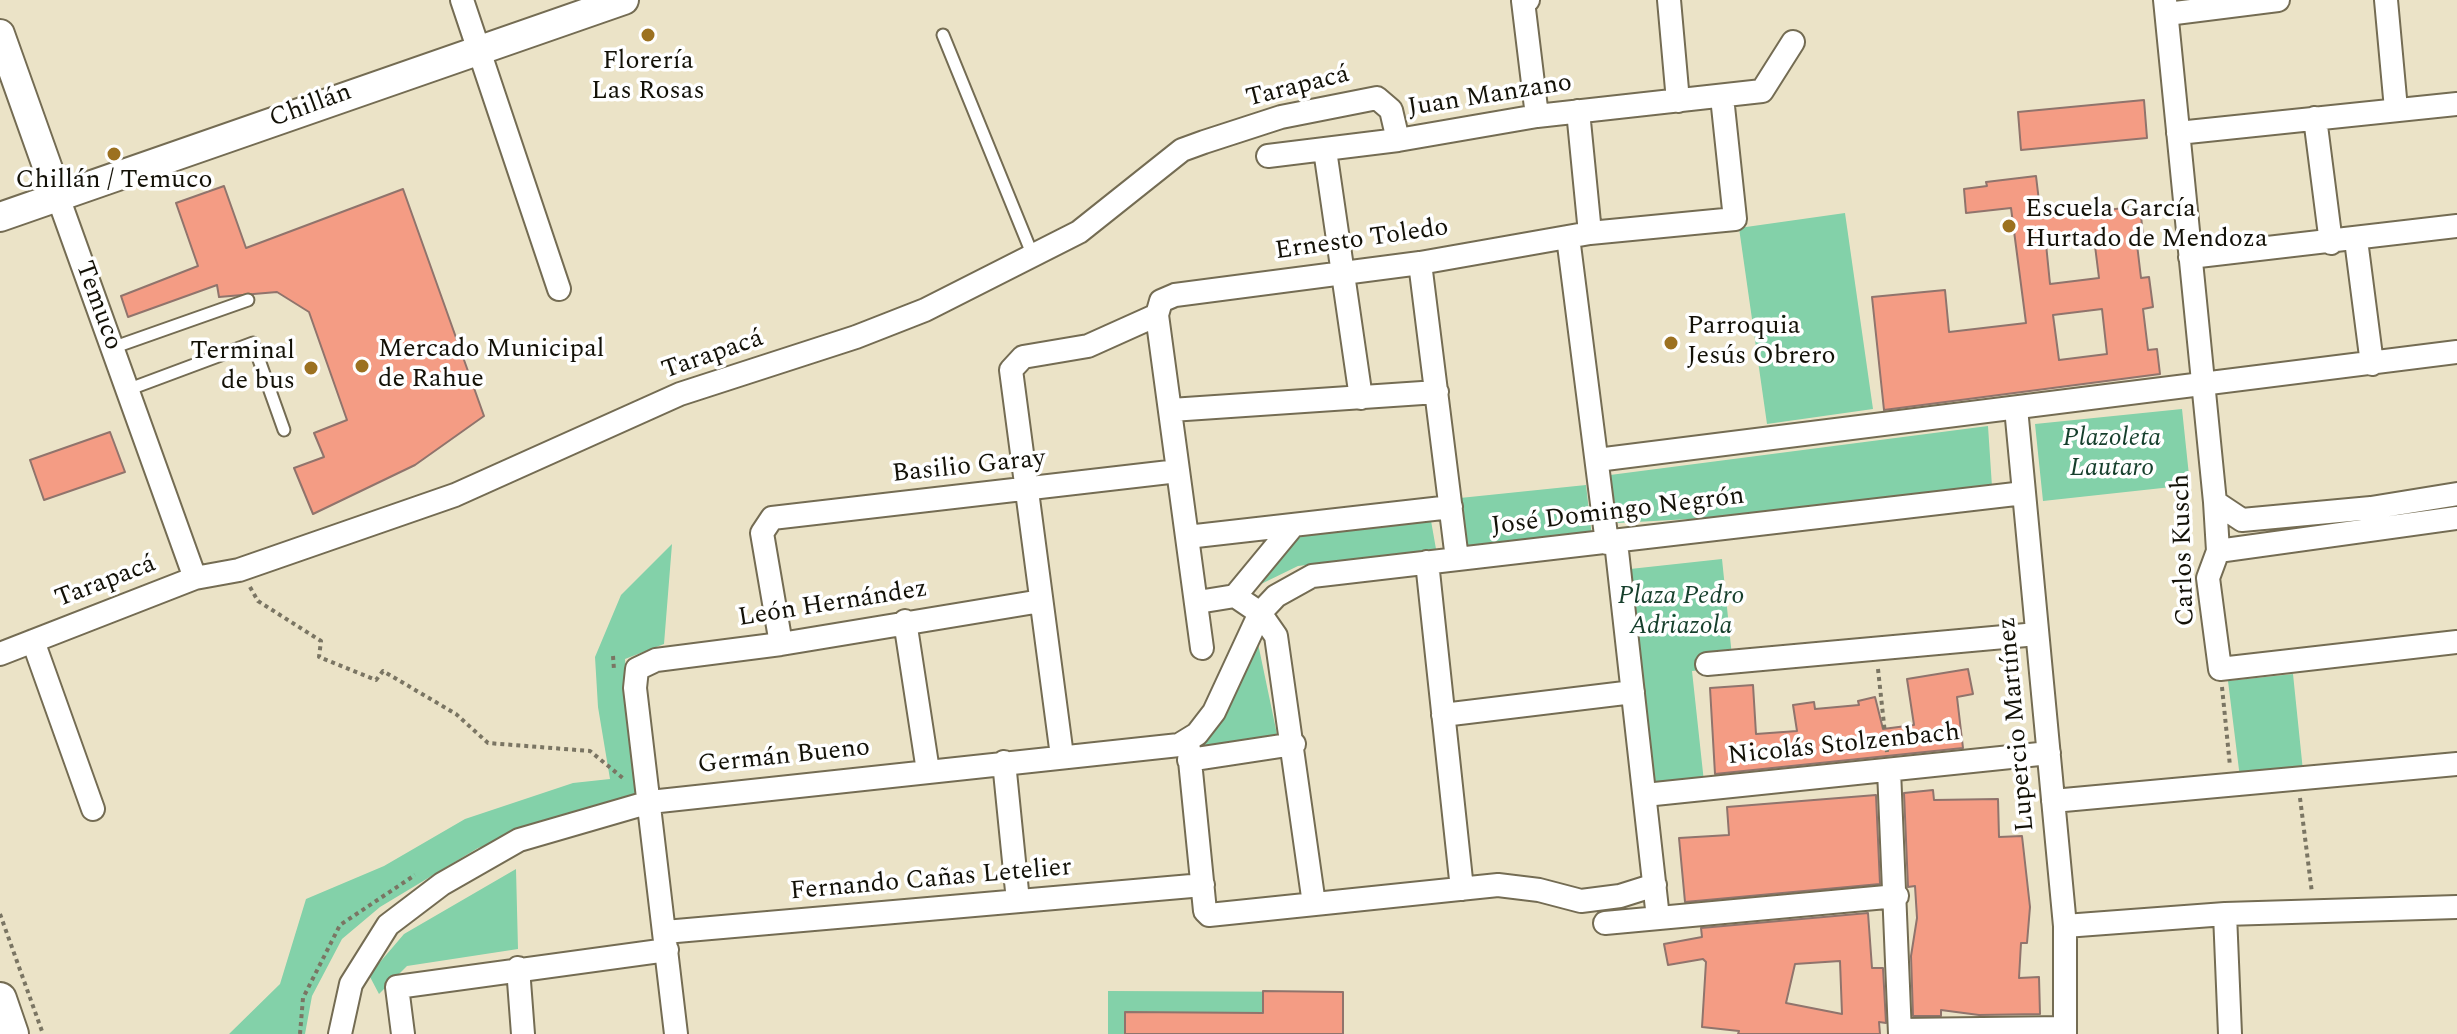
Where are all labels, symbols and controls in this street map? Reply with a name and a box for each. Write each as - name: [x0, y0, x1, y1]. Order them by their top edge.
- marker: Florería Las Rosas: [639, 26, 657, 44]
- place label: Florería Las Rosas: [591, 47, 705, 108]
- street label: Tarapacá: [1243, 60, 1353, 116]
- street label: Juan Manzano: [1406, 69, 1574, 125]
- street label: Chillán: [266, 78, 356, 136]
- marker: Chillán / Temuco: [105, 145, 123, 163]
- place label: Chillán / Temuco: [16, 166, 212, 198]
- place label: Escuela García Hurtado de Mendoza: [2025, 195, 2268, 256]
- street label: Ernesto Toledo: [1273, 213, 1451, 269]
- marker: Escuela García Hurtado de Mendoza: [2000, 217, 2018, 235]
- street label: Temuco: [67, 257, 127, 355]
- place label: Parroquia Jesús Obrero: [1687, 312, 1836, 374]
- street label: Tarapacá: [658, 324, 768, 388]
- marker: Parroquia Jesús Obrero: [1662, 334, 1680, 352]
- place label: Mercado Municipal de Rahue: [378, 335, 604, 396]
- place label: Terminal de bus: [190, 337, 295, 398]
- marker: Mercado Municipal de Rahue: [353, 357, 371, 375]
- marker: Terminal de bus: [302, 359, 320, 377]
- park label: Plazoleta Lautaro: [2063, 424, 2161, 486]
- street label: Basilio Garay: [891, 444, 1047, 492]
- street label: Carlos Kusch: [2167, 473, 2203, 627]
- street label: José Domingo Negrón: [1490, 482, 1746, 544]
- street label: Tarapacá: [51, 550, 161, 616]
- street label: León Hernández: [736, 575, 930, 635]
- park label: Plaza Pedro Adriazola: [1618, 582, 1744, 644]
- street label: Lupercio Martínez: [1993, 615, 2043, 833]
- street label: Nicolás Stolzenbach: [1726, 718, 1962, 774]
- street label: Germán Bueno: [696, 733, 872, 783]
- street label: Fernando Cañas Letelier: [789, 853, 1073, 909]

